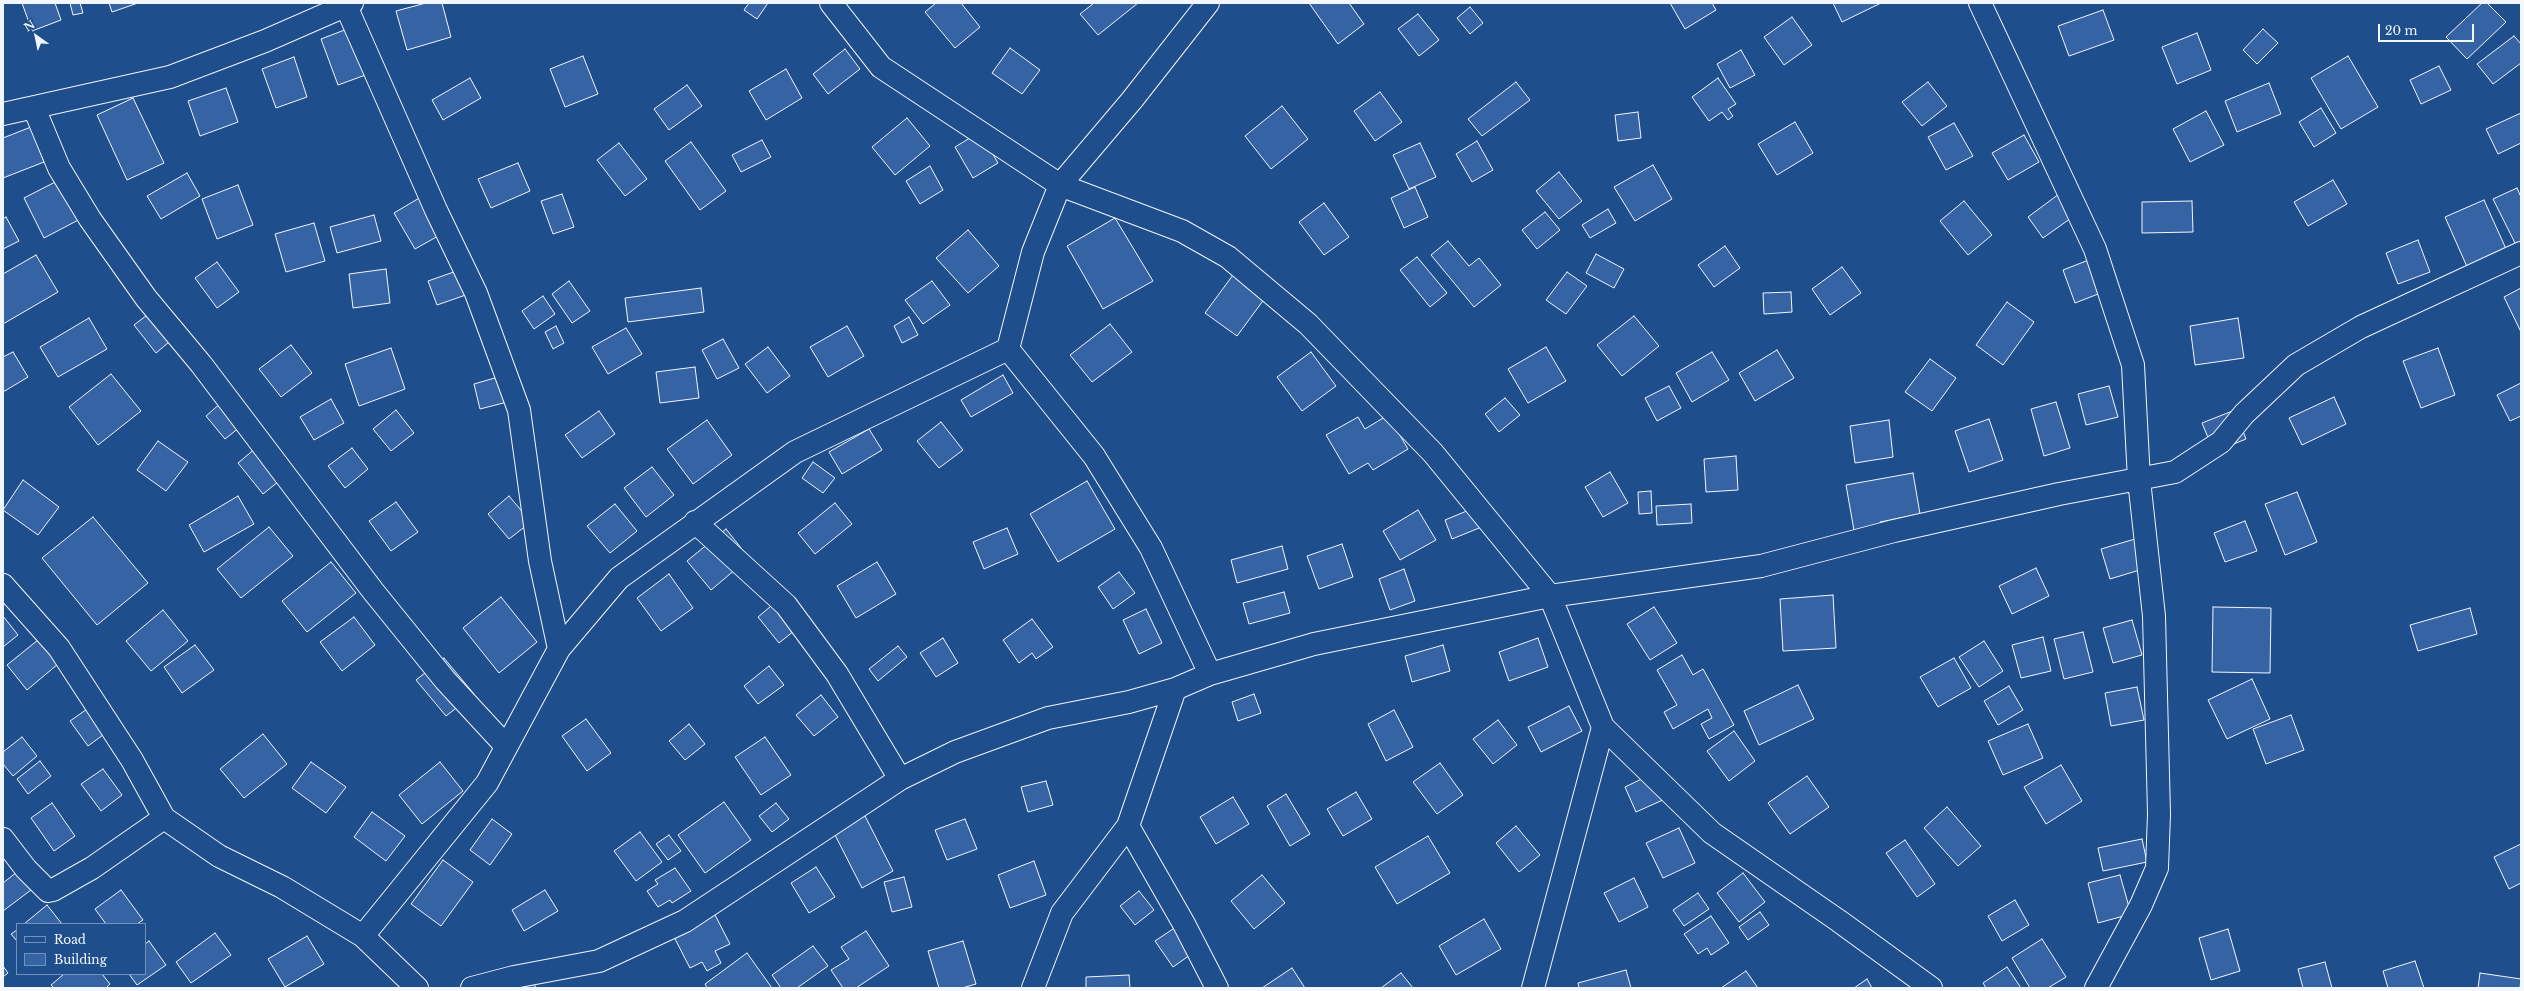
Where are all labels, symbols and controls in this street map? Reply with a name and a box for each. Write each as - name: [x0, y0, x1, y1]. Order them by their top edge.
- north arrow: [16, 16, 56, 56]
- scale bar: [2380, 16, 2476, 42]
- text: N: [21, 17, 38, 35]
- text: 20 m: [2385, 23, 2417, 38]
- legend: [16, 923, 146, 975]
- text: Road: [54, 932, 86, 947]
- text: Building: [54, 952, 107, 967]

